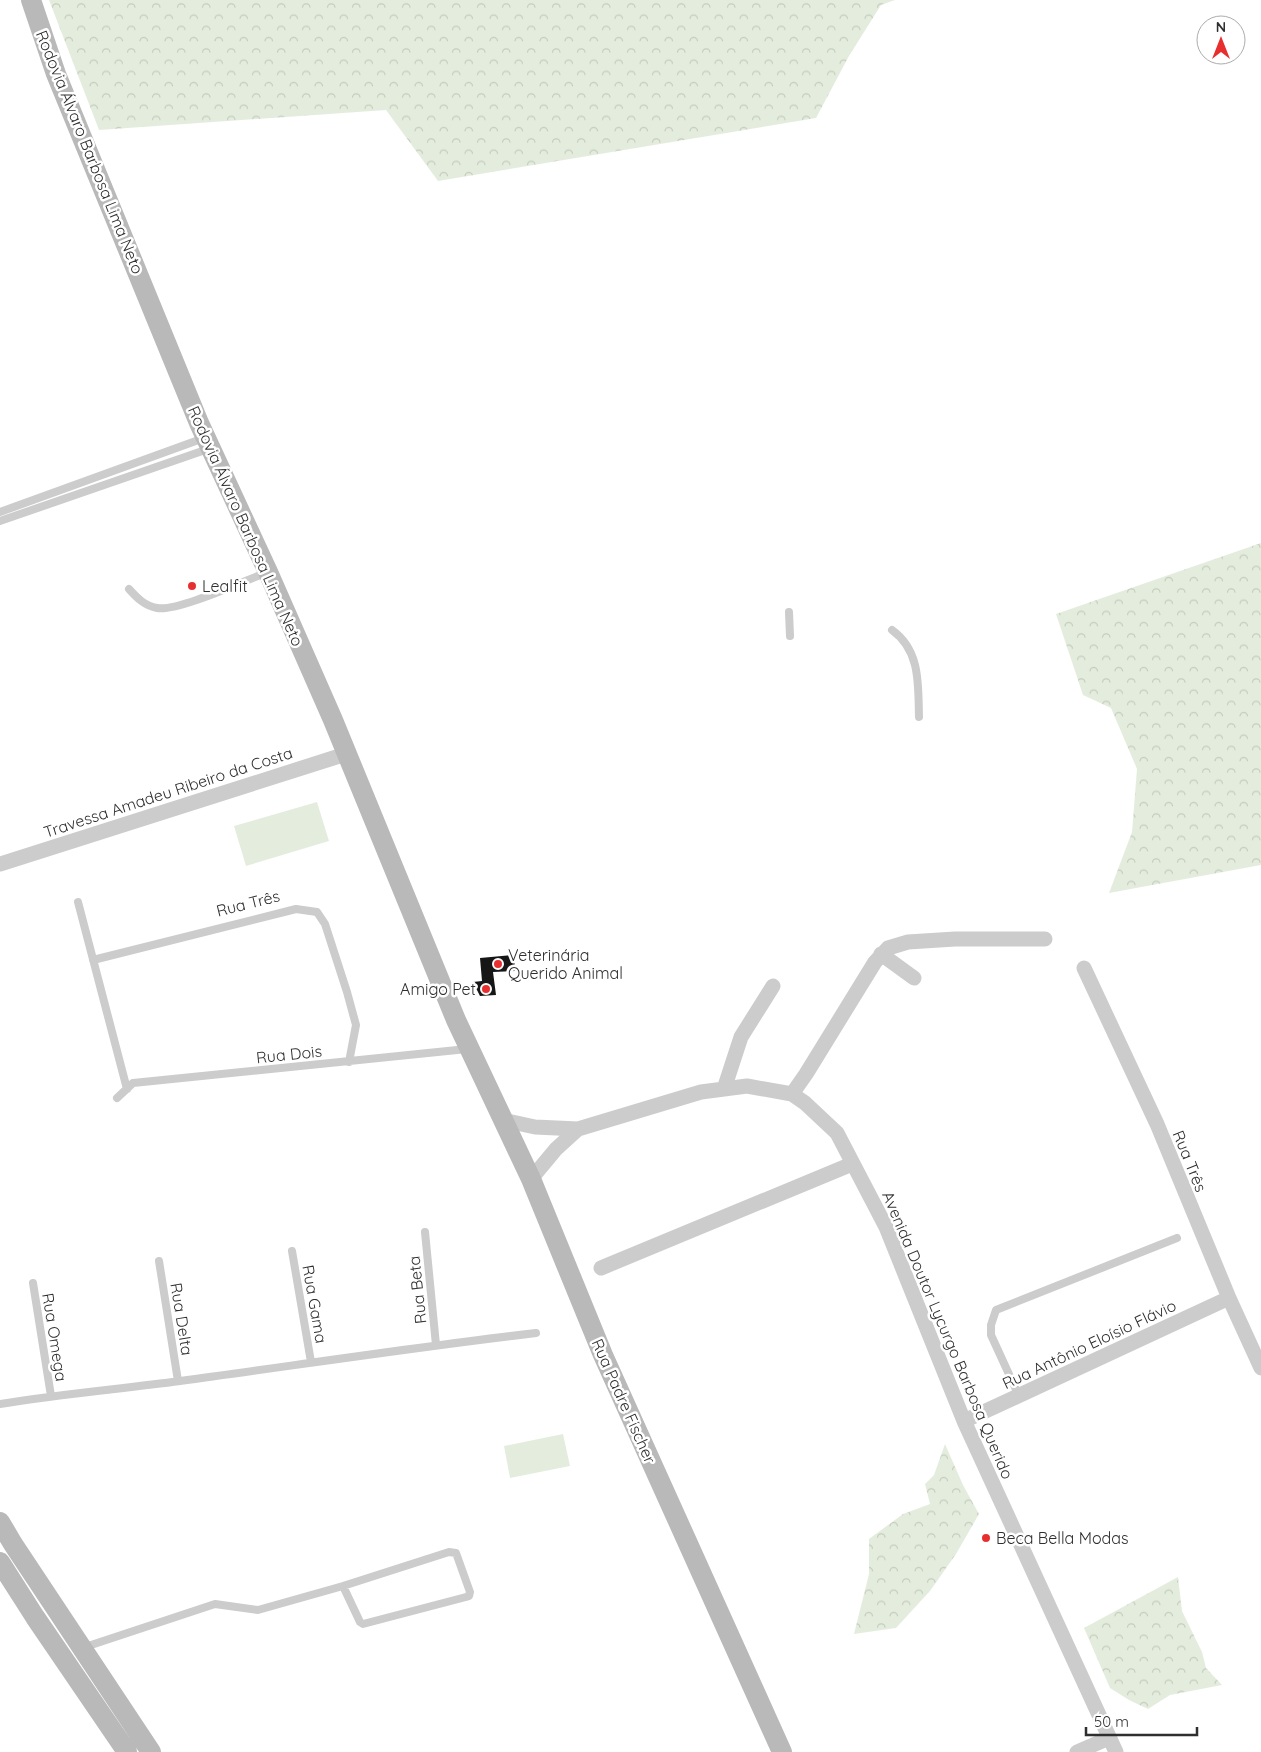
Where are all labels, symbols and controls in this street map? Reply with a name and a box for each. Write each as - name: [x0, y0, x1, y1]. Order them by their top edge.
- north arrow: [1196, 15, 1246, 65]
- text: N: [1216, 18, 1226, 36]
- street label: Rodovia Álvaro Barbosa Lima Neto: [32, 27, 148, 277]
- street label: Rodovia Álvaro Barbosa Lima Neto: [184, 403, 308, 649]
- place label: Lealfit: [202, 576, 248, 596]
- marker: Lealfit: [186, 580, 198, 592]
- street label: Travessa Amadeu Ribeiro da Costa: [41, 742, 295, 842]
- street label: Rua Três: [214, 885, 282, 921]
- place label: Veterinária Querido Animal: [508, 945, 623, 983]
- marker: Veterinária Querido Animal: [492, 958, 504, 970]
- place label: Amigo Pet: [400, 979, 476, 999]
- marker: Amigo Pet: [480, 983, 492, 995]
- street label: Rua Dois: [255, 1041, 323, 1067]
- street label: Rua Três: [1169, 1127, 1211, 1195]
- street label: Avenida Doutor Lycurgo Barbosa Querido: [878, 1188, 1018, 1482]
- street label: Rua Beta: [403, 1255, 431, 1325]
- street label: Rua Gama: [298, 1263, 332, 1345]
- street label: Rua Delta: [166, 1281, 198, 1357]
- street label: Rua Omega: [38, 1291, 72, 1383]
- street label: Rua Antônio Eloísio Flávio: [999, 1295, 1179, 1393]
- street label: Rua Padre Fischer: [588, 1336, 660, 1466]
- place label: Beca Bella Modas: [996, 1528, 1128, 1548]
- marker: Beca Bella Modas: [980, 1532, 992, 1544]
- scale bar: [1086, 1704, 1197, 1736]
- text: 50 m: [1094, 1712, 1129, 1731]

